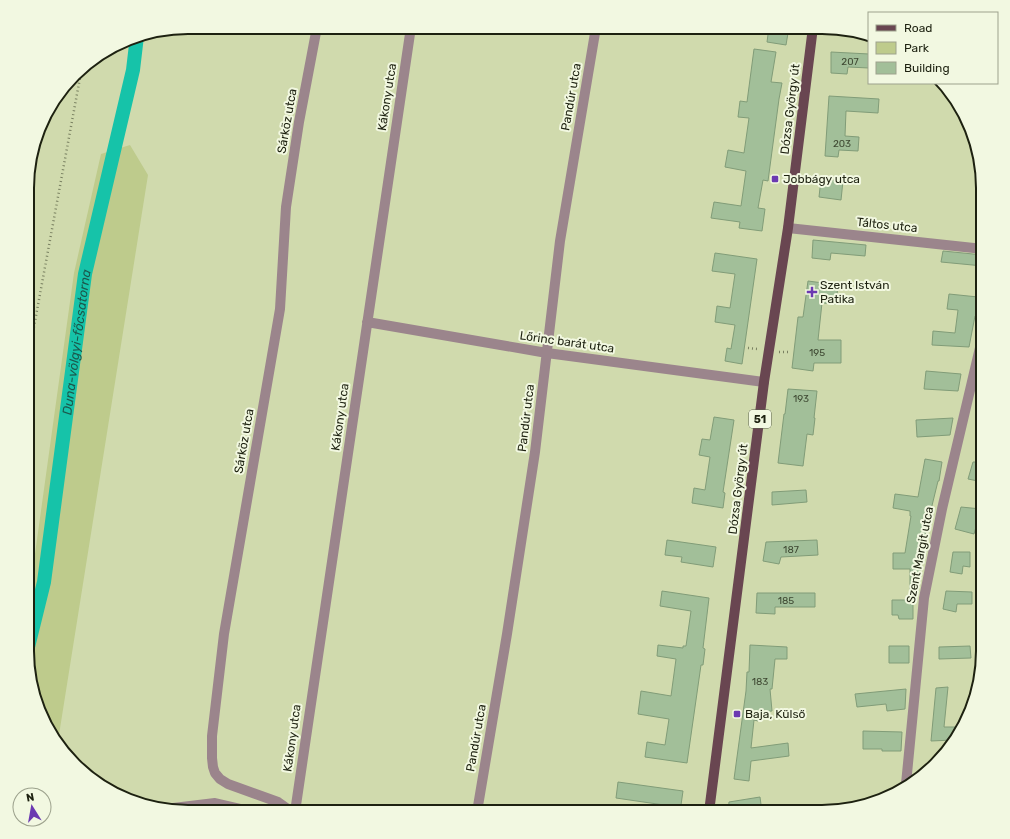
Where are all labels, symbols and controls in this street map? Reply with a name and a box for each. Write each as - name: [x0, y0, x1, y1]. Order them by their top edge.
- legend: [868, 12, 998, 84]
- text: Road: [904, 21, 932, 35]
- text: Park: [904, 41, 930, 55]
- house number: 207: [841, 56, 859, 68]
- text: Building: [904, 61, 950, 75]
- street label: Kákony utca: [375, 62, 399, 132]
- street label: Pandúr utca: [558, 62, 584, 132]
- street label: Dózsa György út: [777, 63, 803, 155]
- street label: Sárköz utca: [274, 87, 300, 155]
- house number: 203: [833, 138, 851, 150]
- place label: Jobbágy utca: [783, 172, 860, 186]
- marker: Jobbágy utca: [770, 174, 780, 184]
- street label: Táltos utca: [856, 215, 918, 235]
- water label: Duna-völgyi-főcsatorna: [59, 268, 94, 416]
- place label: Szent István Patika: [820, 278, 889, 306]
- marker: Szent István Patika: [807, 287, 817, 297]
- street label: Lőrinc barát utca: [519, 328, 615, 356]
- house number: 195: [809, 347, 825, 359]
- street label: Kákony utca: [328, 382, 352, 452]
- street label: Pandúr utca: [515, 383, 537, 453]
- house number: 193: [793, 393, 809, 405]
- street label: Sárköz utca: [231, 407, 257, 475]
- road number: 51: [749, 410, 771, 428]
- street label: Dózsa György út: [725, 443, 751, 535]
- street label: Szent Margit utca: [904, 505, 936, 605]
- house number: 187: [783, 544, 799, 556]
- house number: 185: [778, 595, 794, 607]
- house number: 183: [752, 676, 768, 688]
- street label: Kákony utca: [280, 703, 304, 773]
- street label: Pandúr utca: [463, 703, 489, 773]
- place label: Baja, Külső: [745, 707, 806, 721]
- marker: Baja, Külső: [732, 709, 742, 719]
- north arrow: [12, 787, 52, 827]
- text: N: [25, 791, 35, 805]

